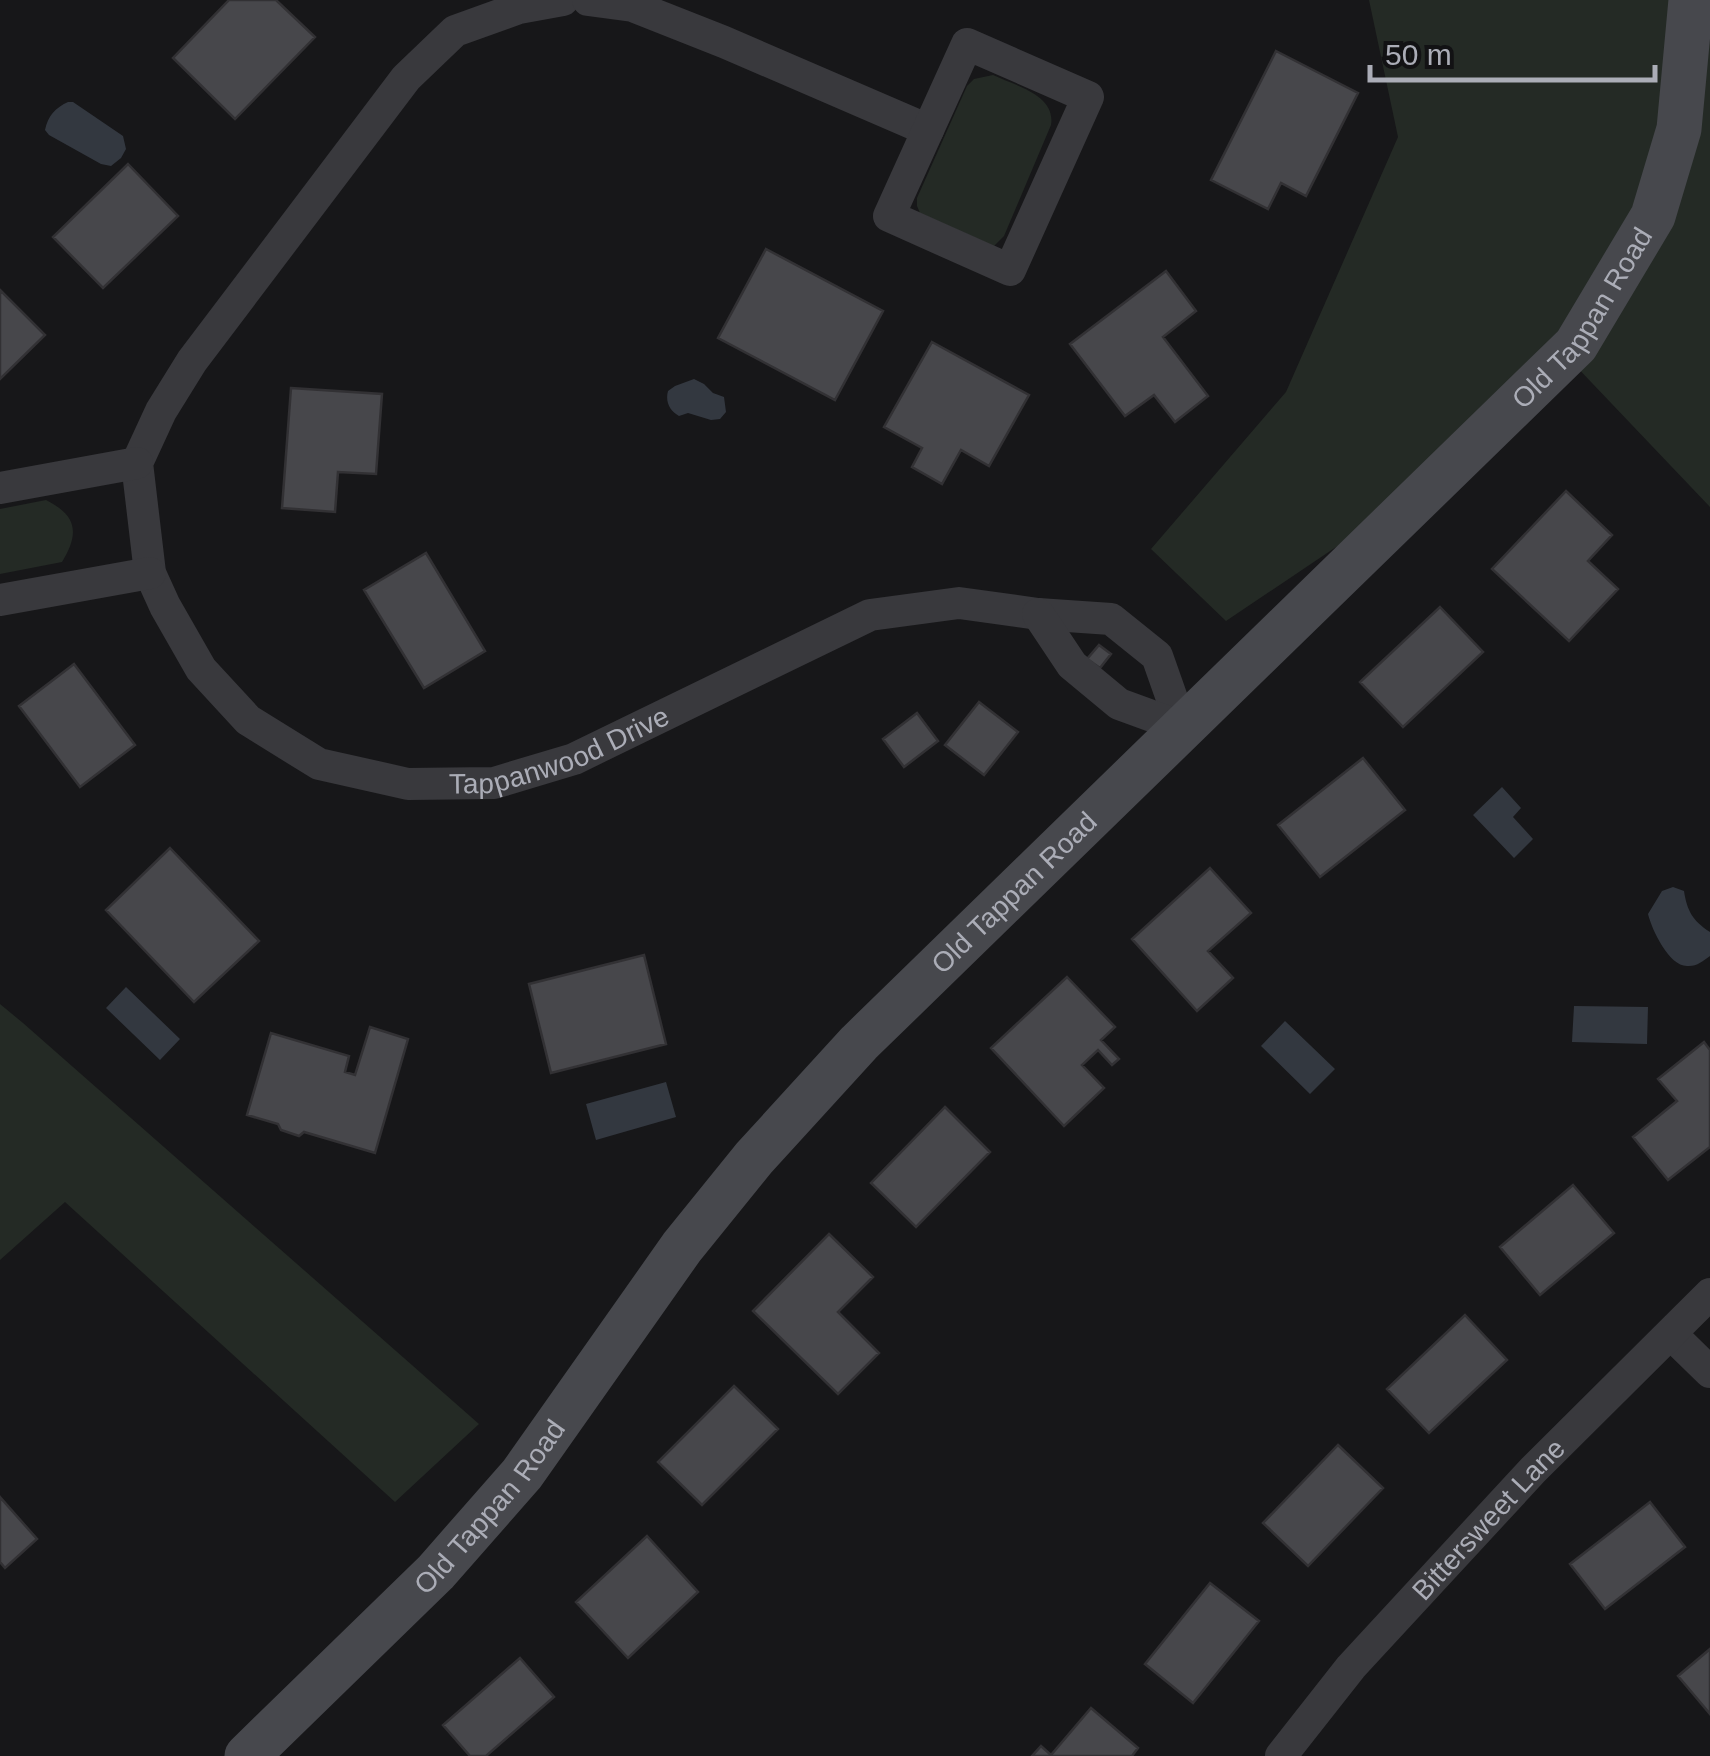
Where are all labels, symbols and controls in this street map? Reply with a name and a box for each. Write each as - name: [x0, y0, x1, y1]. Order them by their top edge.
- scale bar: [1370, 20, 1655, 82]
- text: 50 m: [1385, 38, 1452, 71]
- street label: Old Tappan Road: [1505, 222, 1658, 414]
- street label: Tappanwood Drive: [449, 700, 674, 799]
- street label: Old Tappan Road: [925, 805, 1102, 979]
- street label: Old Tappan Road: [408, 1414, 571, 1600]
- street label: Bittersweet Lane: [1406, 1432, 1571, 1606]

